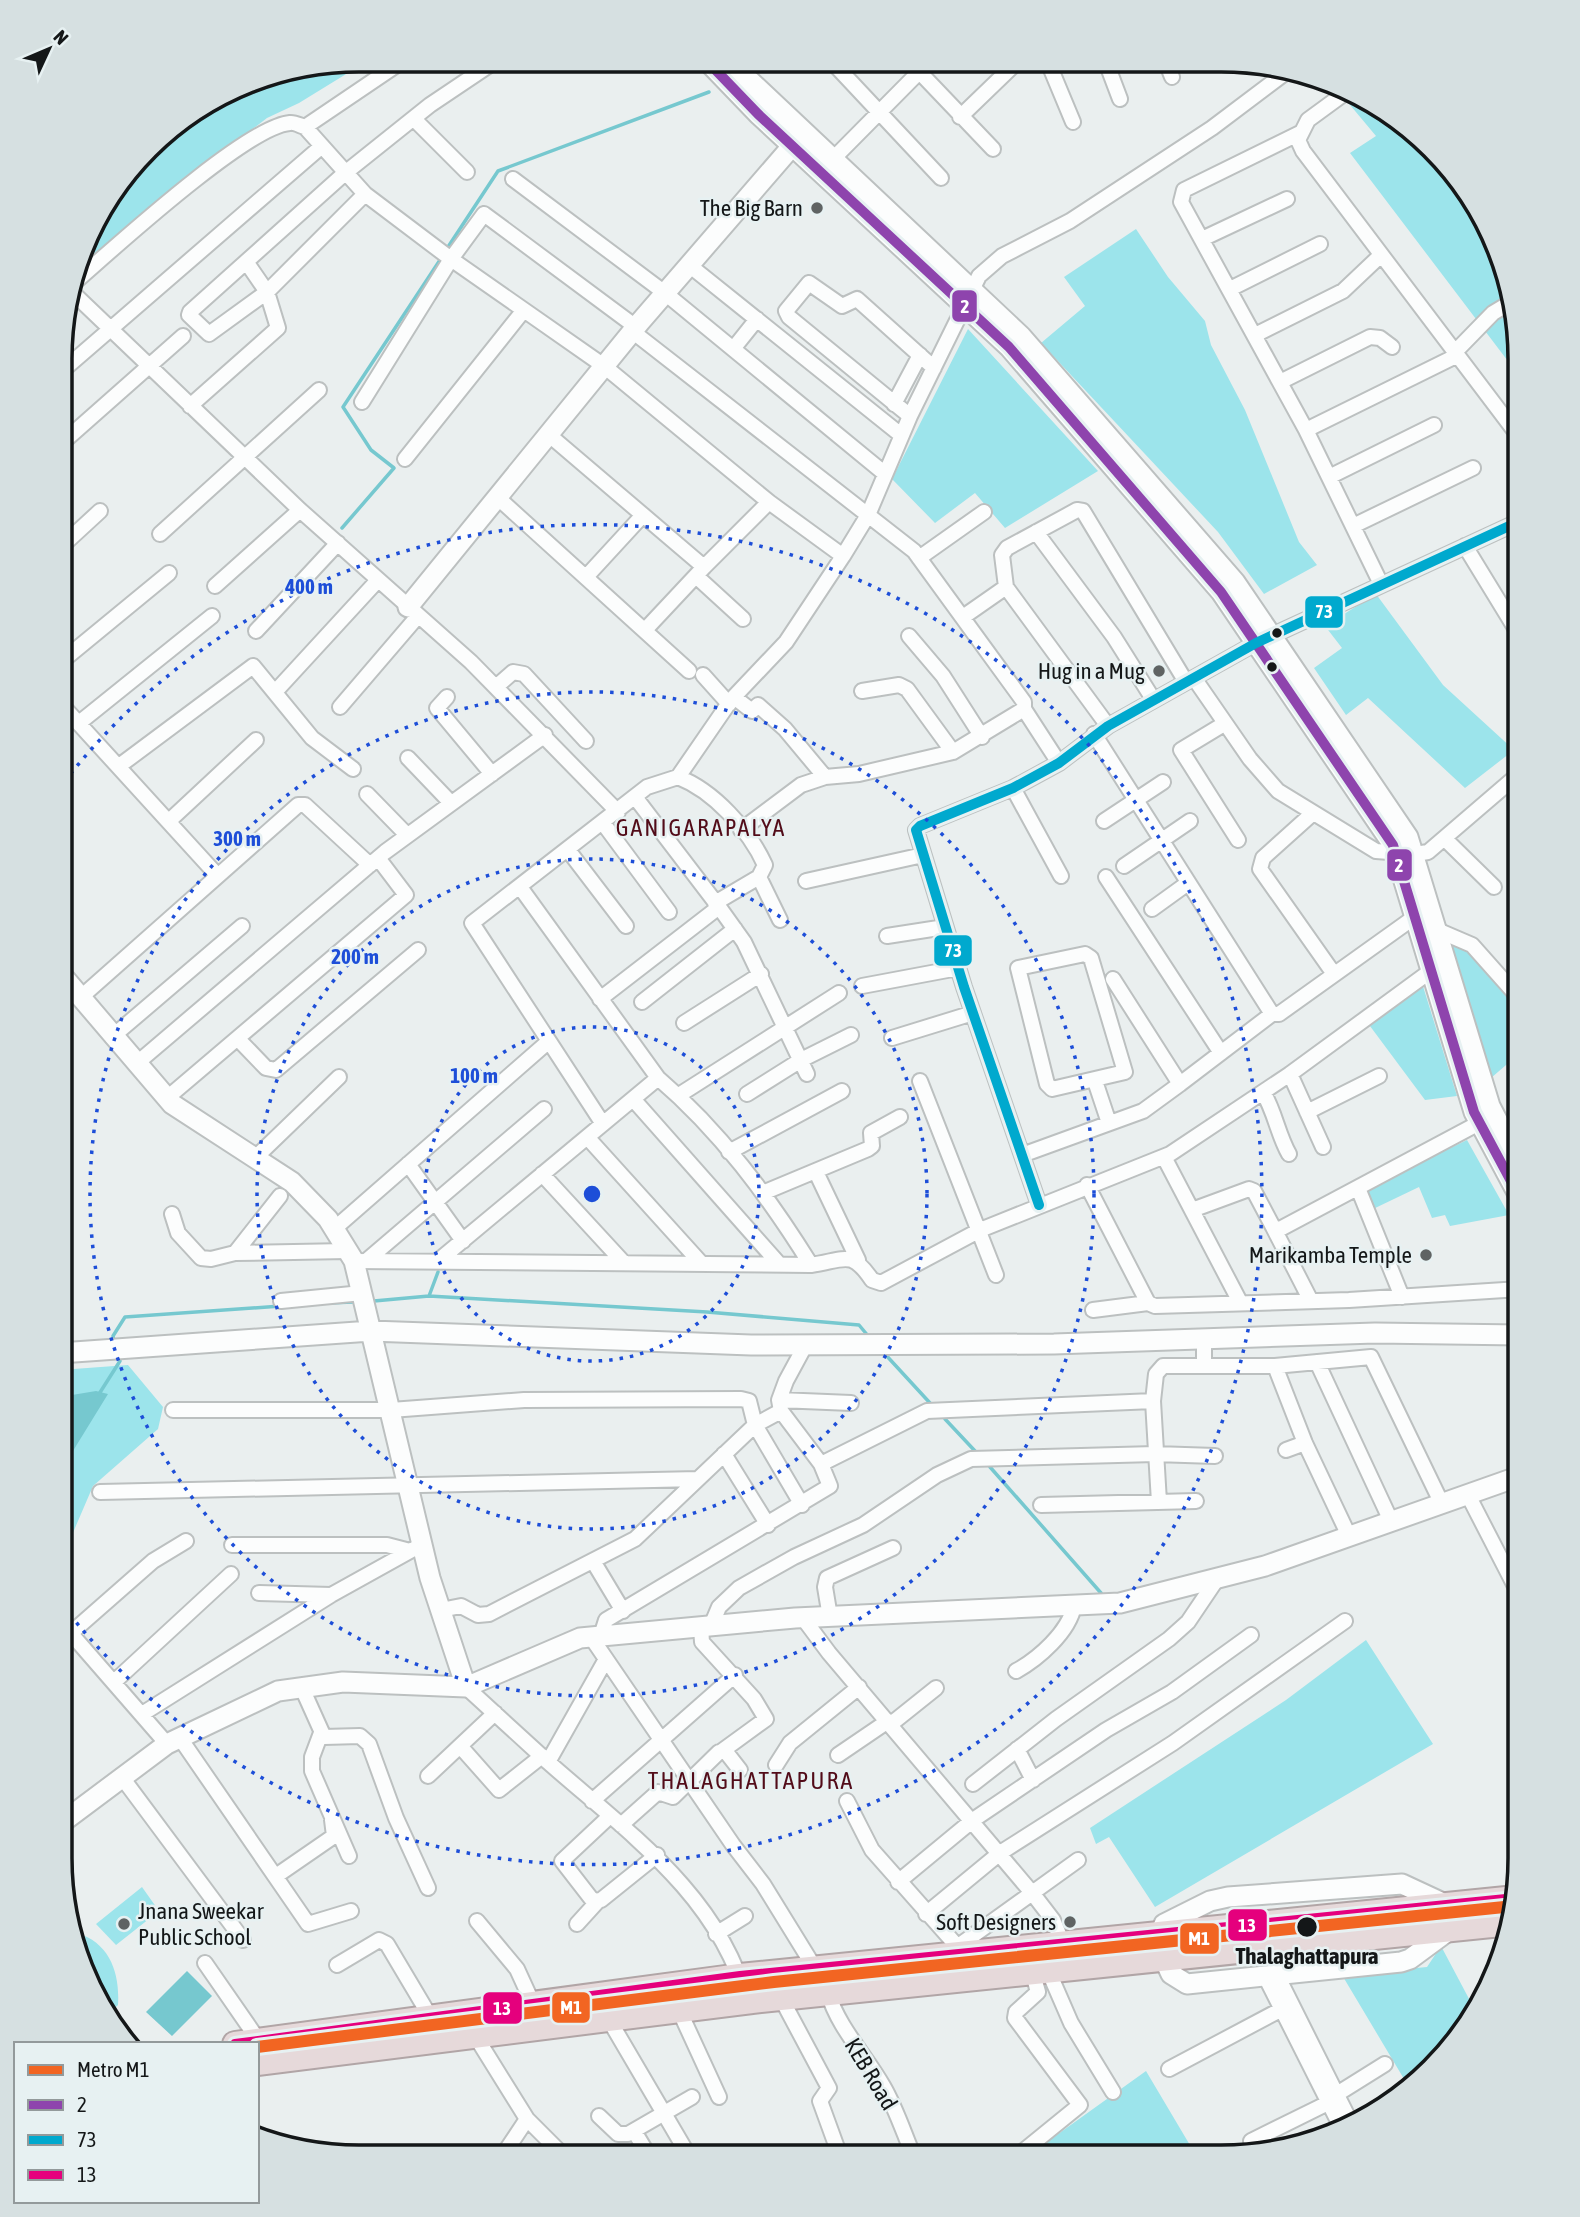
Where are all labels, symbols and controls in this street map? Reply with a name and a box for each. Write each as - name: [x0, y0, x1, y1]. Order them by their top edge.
- north arrow: [14, 14, 84, 84]
- text: N: [49, 26, 73, 49]
- place label: The Big Barn: [700, 195, 803, 221]
- marker: The Big Barn: [809, 200, 825, 216]
- line badge: 2: [951, 289, 978, 323]
- text: 2: [961, 295, 970, 317]
- text: 400 m: [284, 574, 333, 598]
- line badge: 73: [1304, 595, 1344, 629]
- text: 73: [1315, 600, 1333, 622]
- unlabelled marker: [1270, 626, 1284, 640]
- place label: Hug in a Mug: [1038, 658, 1145, 684]
- unlabelled marker: [1265, 660, 1279, 674]
- marker: Hug in a Mug: [1151, 663, 1167, 679]
- district label: GANIGARAPALYA: [616, 814, 786, 841]
- text: 300 m: [213, 826, 261, 850]
- line badge: 2: [1386, 848, 1413, 882]
- text: 2: [1395, 854, 1404, 876]
- line badge: 73: [933, 934, 973, 967]
- text: 73: [944, 939, 962, 961]
- text: 200 m: [331, 944, 379, 968]
- text: 100 m: [450, 1063, 498, 1087]
- centre of rings: [580, 1182, 604, 1206]
- place label: Marikamba Temple: [1249, 1242, 1412, 1268]
- marker: Marikamba Temple: [1418, 1247, 1434, 1263]
- district label: THALAGHATTAPURA: [648, 1767, 854, 1794]
- place label: Jnana Sweekar Public School: [138, 1898, 265, 1950]
- line badge: 13: [1227, 1908, 1268, 1942]
- place label: Soft Designers: [936, 1909, 1056, 1935]
- marker: Soft Designers: [1062, 1914, 1078, 1930]
- text: 13: [1238, 1914, 1256, 1936]
- marker: Thalaghattapura: [1295, 1915, 1319, 1939]
- marker: Jnana Sweekar Public School: [116, 1916, 132, 1932]
- line badge: M1: [1179, 1922, 1220, 1955]
- text: M1: [1188, 1927, 1210, 1949]
- place label: Thalaghattapura: [1236, 1943, 1379, 1969]
- line badge: 13: [482, 1991, 523, 2025]
- line badge: M1: [551, 1991, 591, 2024]
- text: M1: [560, 1996, 582, 2018]
- text: 13: [493, 1997, 511, 2019]
- street label: KEB Road: [840, 2033, 902, 2115]
- legend: [14, 2042, 259, 2203]
- text: Metro M1: [77, 2057, 150, 2081]
- text: 2: [77, 2092, 87, 2116]
- text: 73: [77, 2127, 97, 2151]
- text: 13: [77, 2162, 97, 2186]

